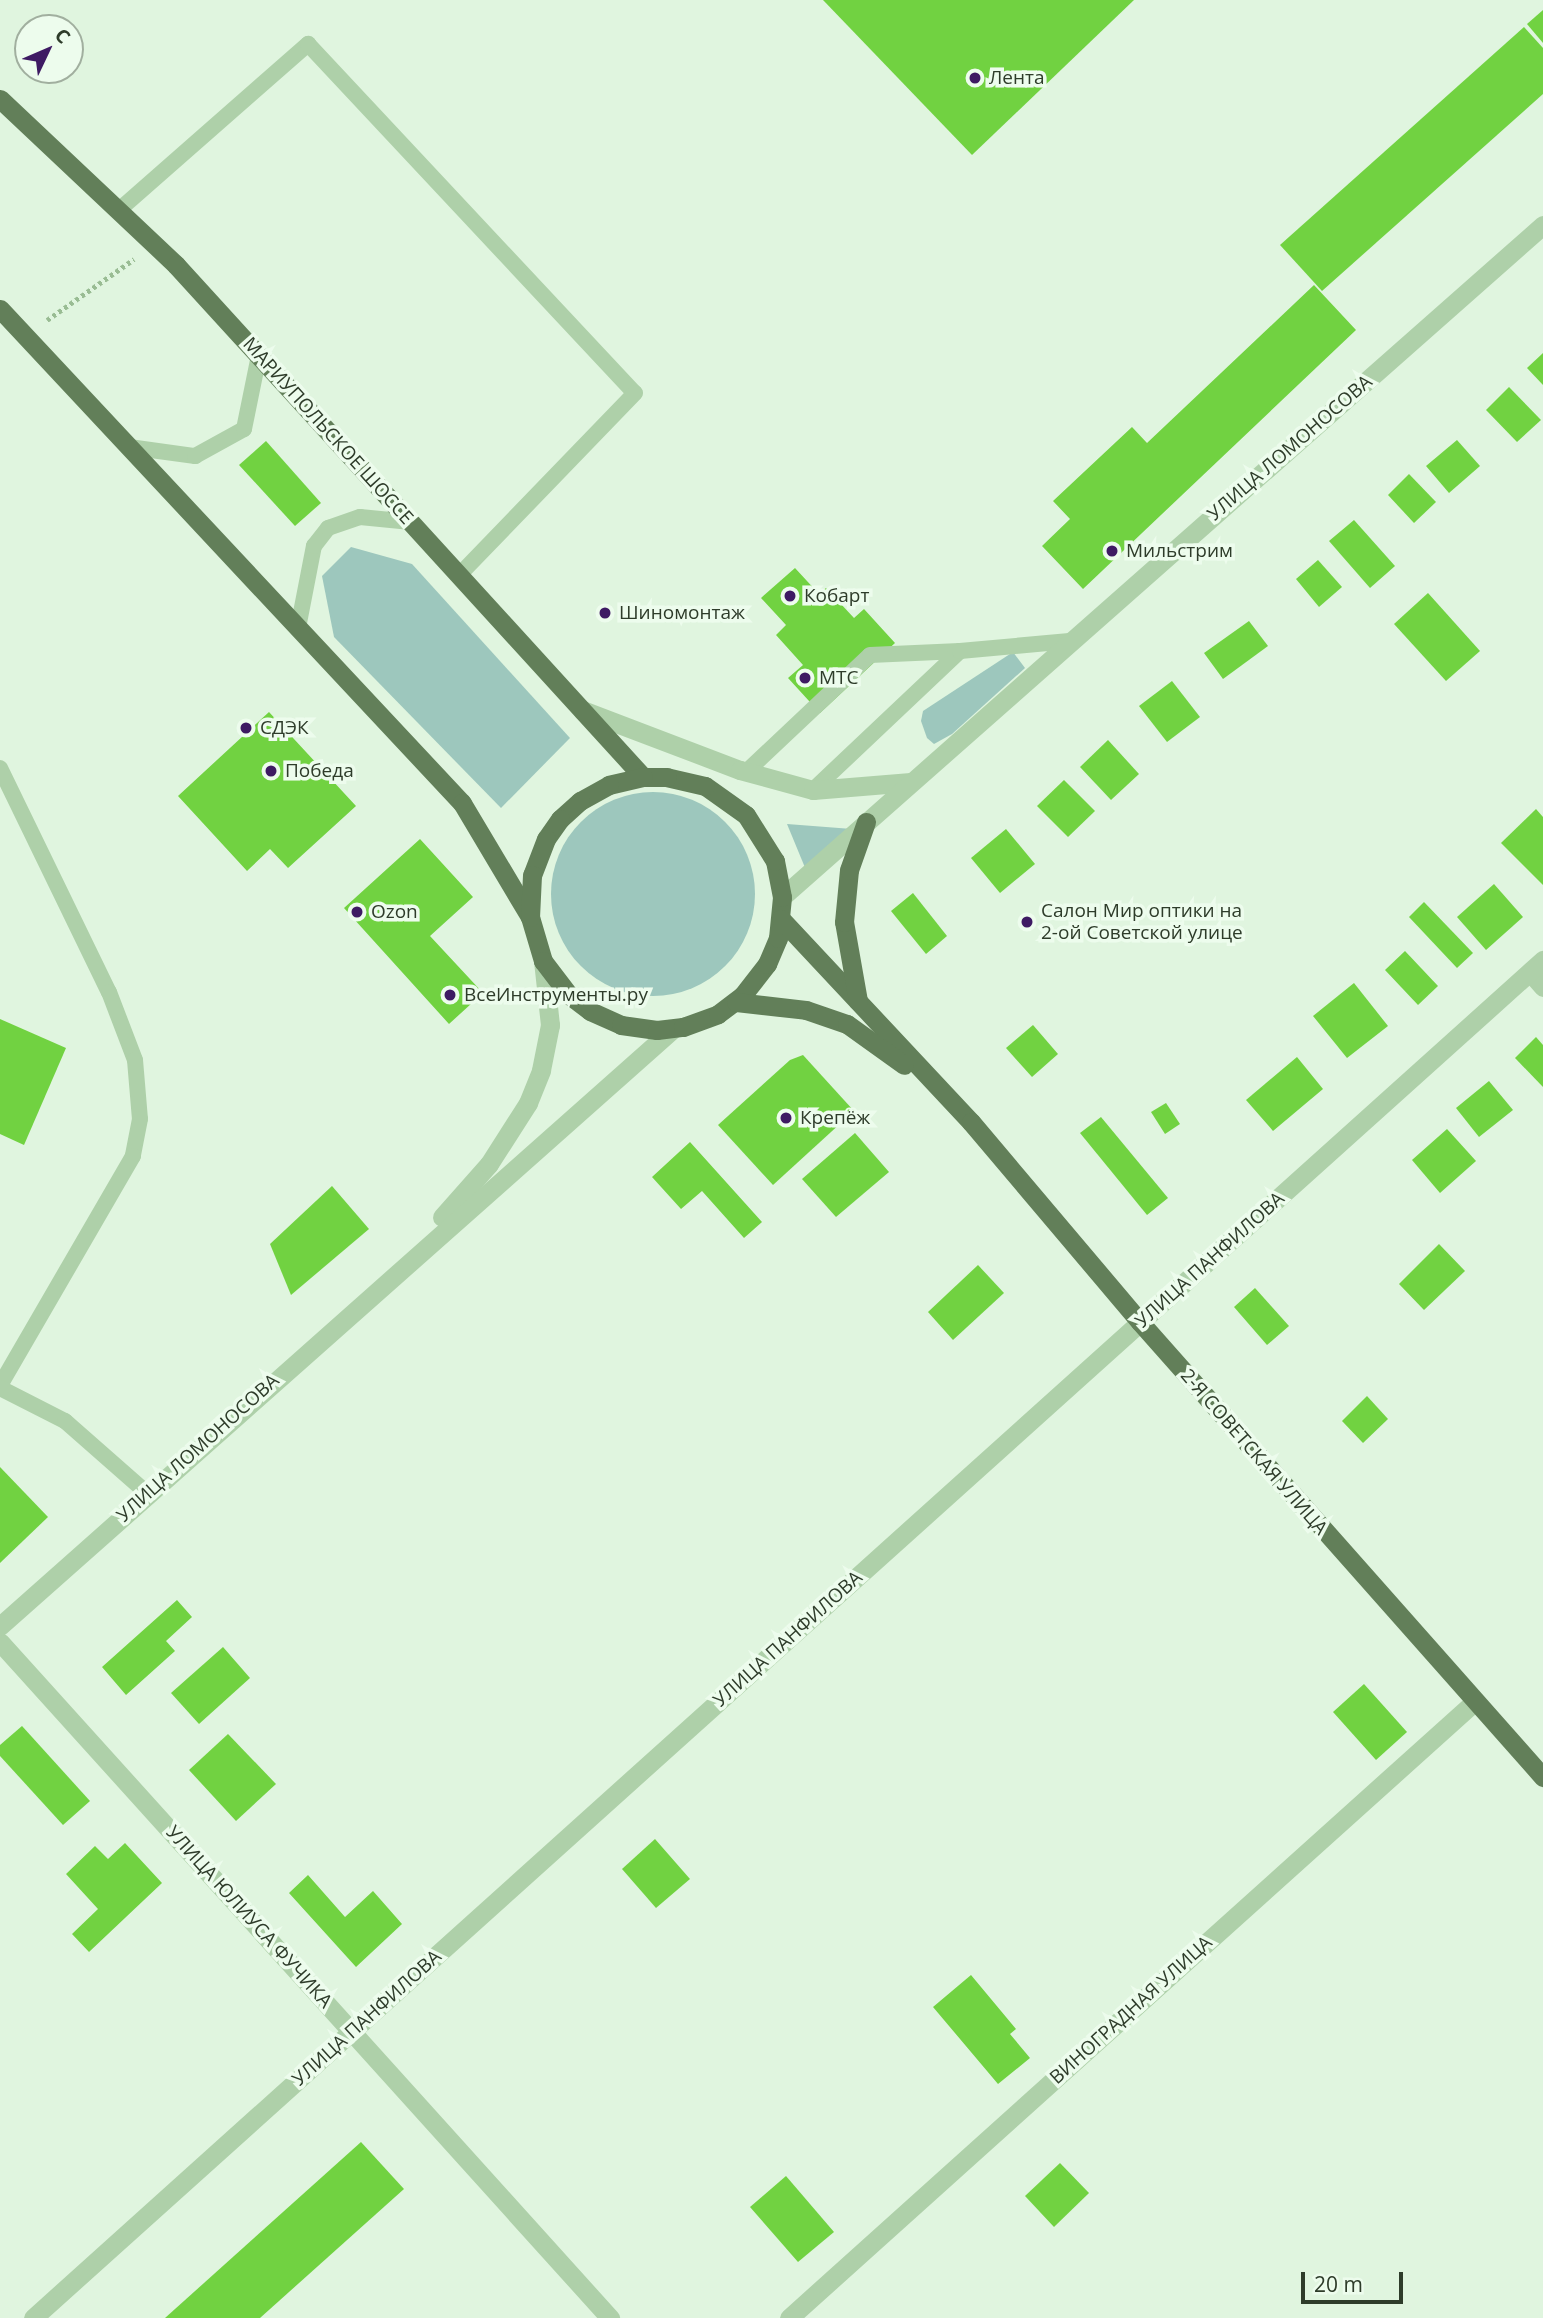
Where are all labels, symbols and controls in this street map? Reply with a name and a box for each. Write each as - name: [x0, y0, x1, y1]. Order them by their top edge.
- north arrow: [14, 14, 84, 84]
- text: С: [49, 22, 76, 49]
- place label: Лента: [989, 67, 1045, 89]
- marker: Лента: [967, 70, 983, 86]
- street label: МАРИУПОЛЬСКОЕ ШОССЕ: [238, 333, 418, 529]
- street label: УЛИЦА ЛОМОНОСОВА: [1203, 370, 1377, 526]
- place label: Мильстрим: [1126, 540, 1233, 562]
- marker: Мильстрим: [1104, 543, 1120, 559]
- place label: Кобарт: [804, 585, 869, 607]
- marker: Кобарт: [782, 588, 798, 604]
- place label: Шиномонтаж: [619, 602, 745, 624]
- marker: Шиномонтаж: [597, 605, 613, 621]
- place label: МТС: [819, 667, 859, 689]
- marker: МТС: [797, 670, 813, 686]
- place label: СДЭК: [260, 717, 309, 739]
- marker: СДЭК: [238, 720, 254, 736]
- place label: Победа: [285, 760, 354, 782]
- marker: Победа: [263, 763, 279, 779]
- place label: Салон Мир оптики на 2-ой Советской улице: [1041, 900, 1243, 944]
- place label: Ozon: [371, 901, 418, 923]
- marker: Ozon: [349, 904, 365, 920]
- marker: Салон Мир оптики на 2-ой Советской улице: [1019, 914, 1035, 930]
- place label: ВсеИнструменты.ру: [464, 984, 648, 1006]
- marker: ВсеИнструменты.ру: [442, 987, 458, 1003]
- place label: Крепёж: [800, 1107, 870, 1129]
- marker: Крепёж: [778, 1110, 794, 1126]
- street label: УЛИЦА ПАНФИЛОВА: [1131, 1187, 1289, 1333]
- street label: 2-Я СОВЕТСКАЯ УЛИЦА: [1176, 1365, 1332, 1539]
- street label: УЛИЦА ЛОМОНОСОВА: [112, 1369, 284, 1527]
- street label: УЛИЦА ПАНФИЛОВА: [709, 1566, 867, 1712]
- street label: УЛИЦА ЮЛИУСА ФУЧИКА: [161, 1821, 337, 2013]
- street label: ВИНОГРАДНАЯ УЛИЦА: [1045, 1931, 1217, 2089]
- street label: УЛИЦА ПАНФИЛОВА: [288, 1945, 446, 2091]
- scale bar: [1305, 2258, 1406, 2302]
- text: 20 m: [1314, 2270, 1363, 2298]

